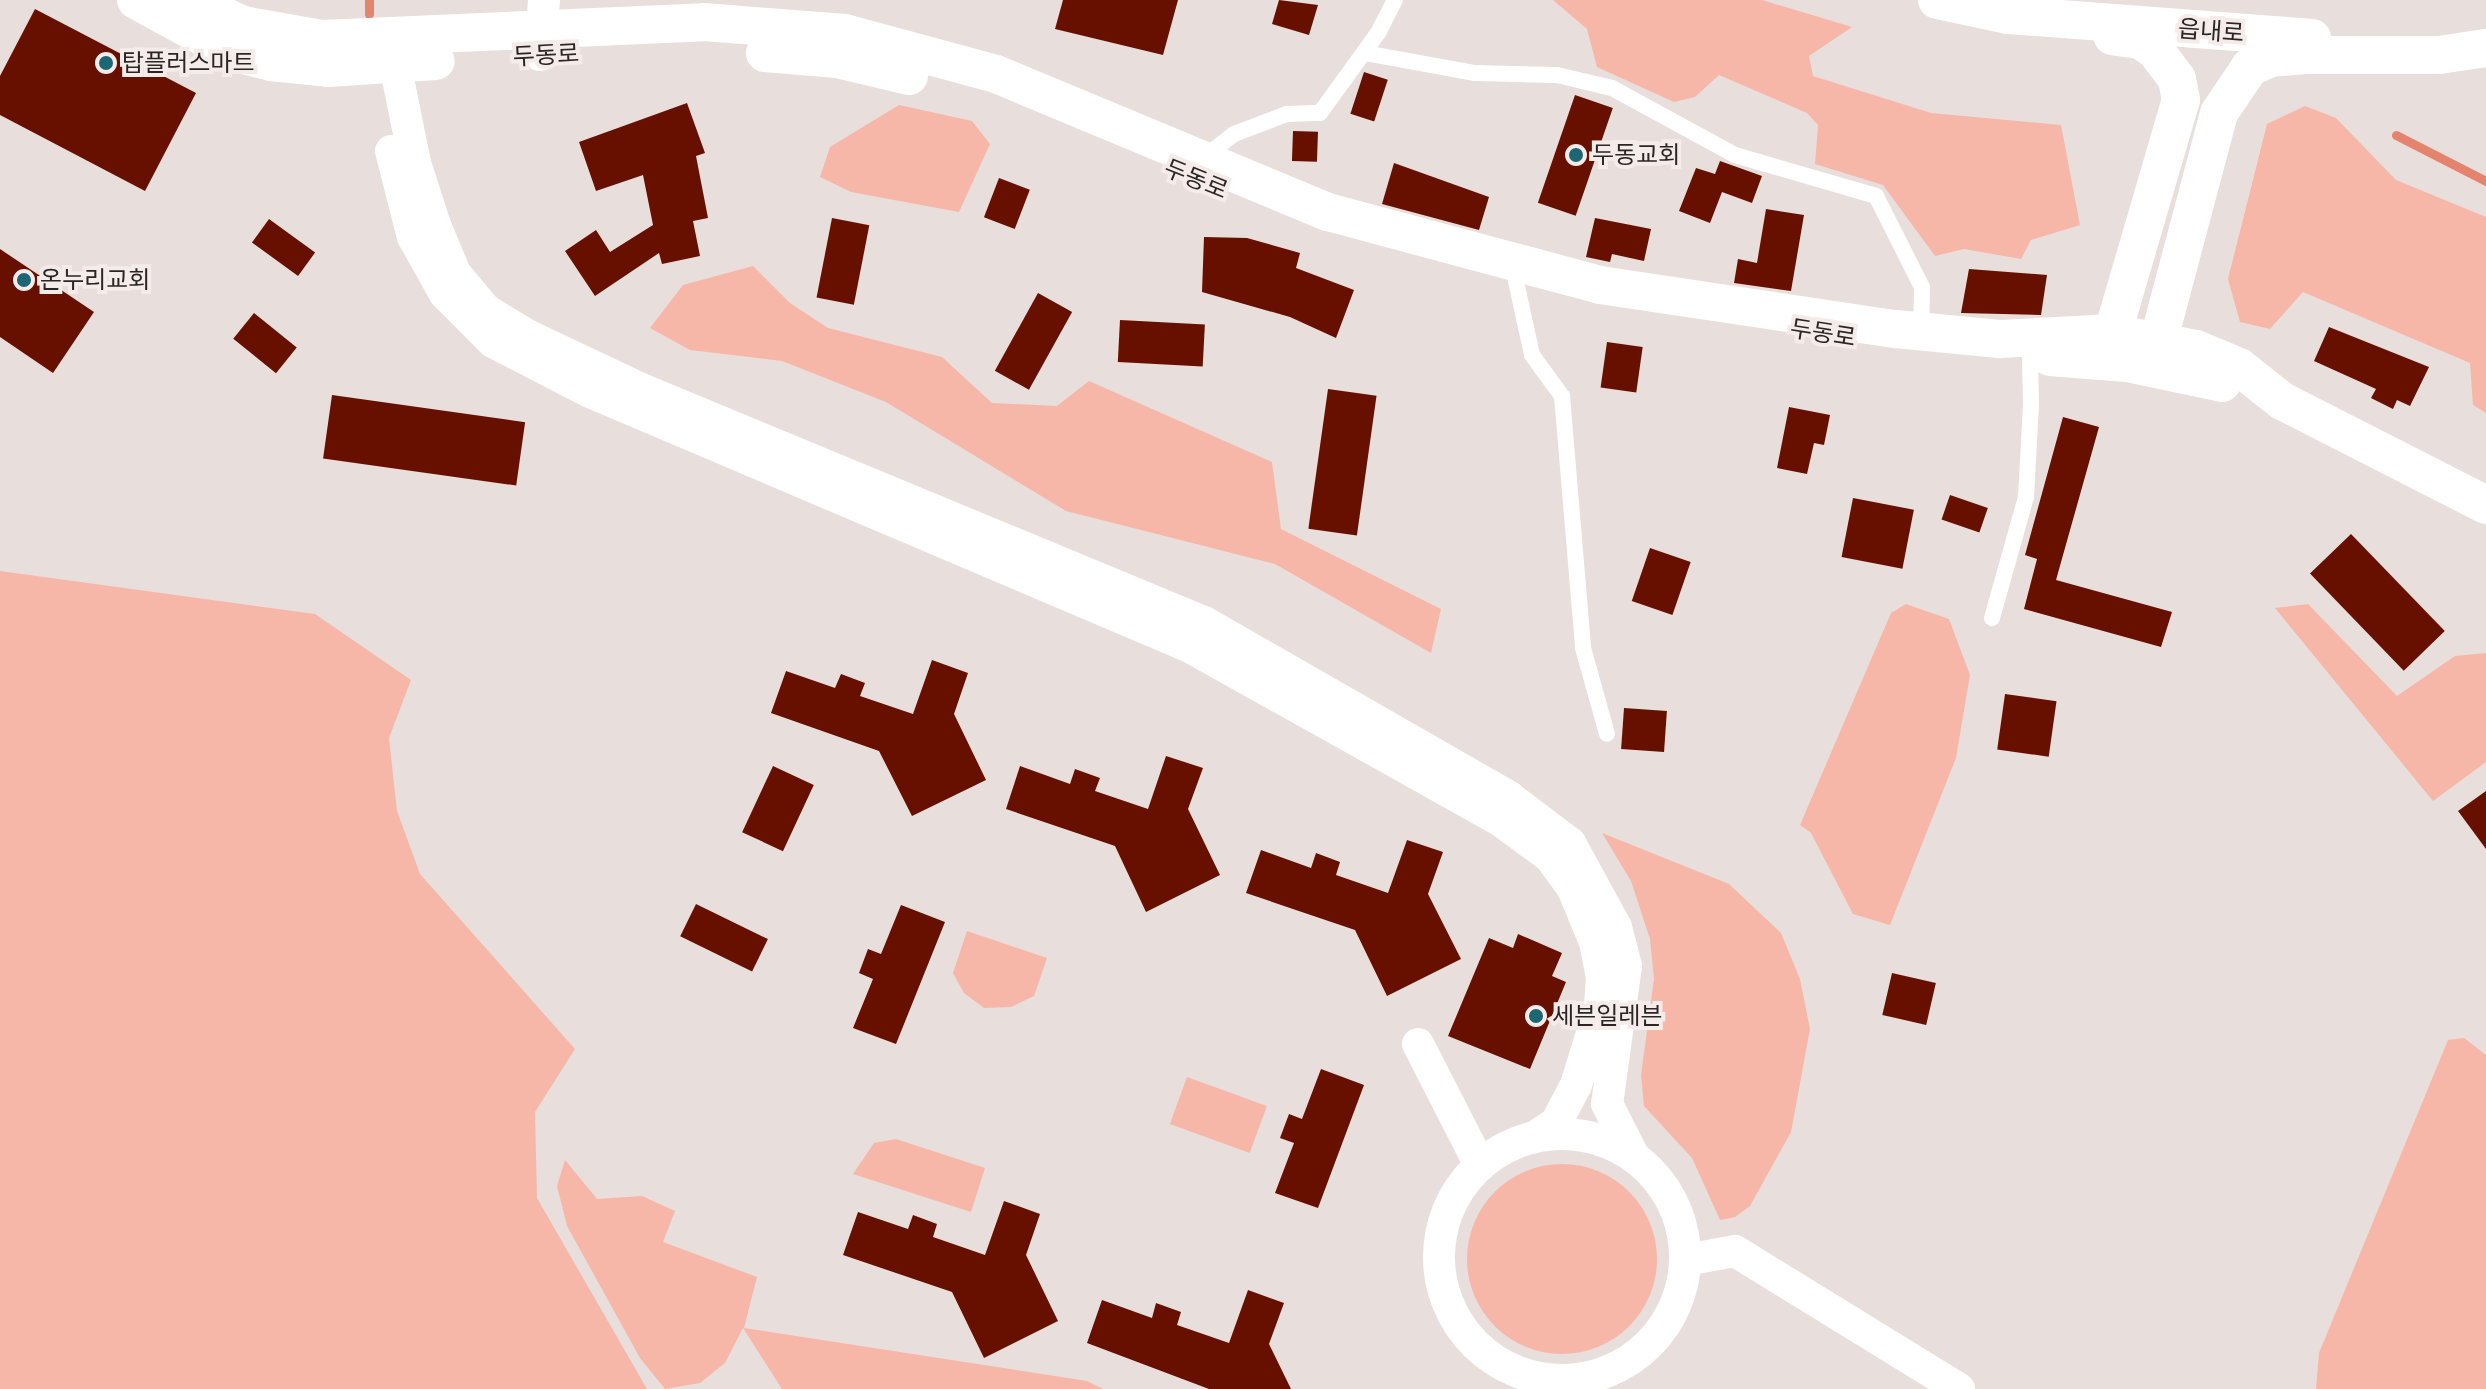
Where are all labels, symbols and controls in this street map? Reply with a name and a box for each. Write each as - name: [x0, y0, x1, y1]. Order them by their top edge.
- street label: 읍내로: [2177, 14, 2245, 48]
- street label: 두동로: [512, 39, 580, 71]
- place label: 탑플러스마트: [122, 49, 254, 77]
- marker: 탑플러스마트: [97, 54, 115, 72]
- place label: 두동교회: [1592, 141, 1680, 169]
- marker: 두동교회: [1567, 146, 1585, 164]
- street label: 두동로: [1160, 153, 1232, 205]
- place label: 온누리교회: [40, 266, 150, 294]
- marker: 온누리교회: [15, 271, 33, 289]
- street label: 두동로: [1788, 314, 1858, 352]
- place label: 세븐일레븐: [1552, 1002, 1662, 1030]
- marker: 세븐일레븐: [1527, 1007, 1545, 1025]

